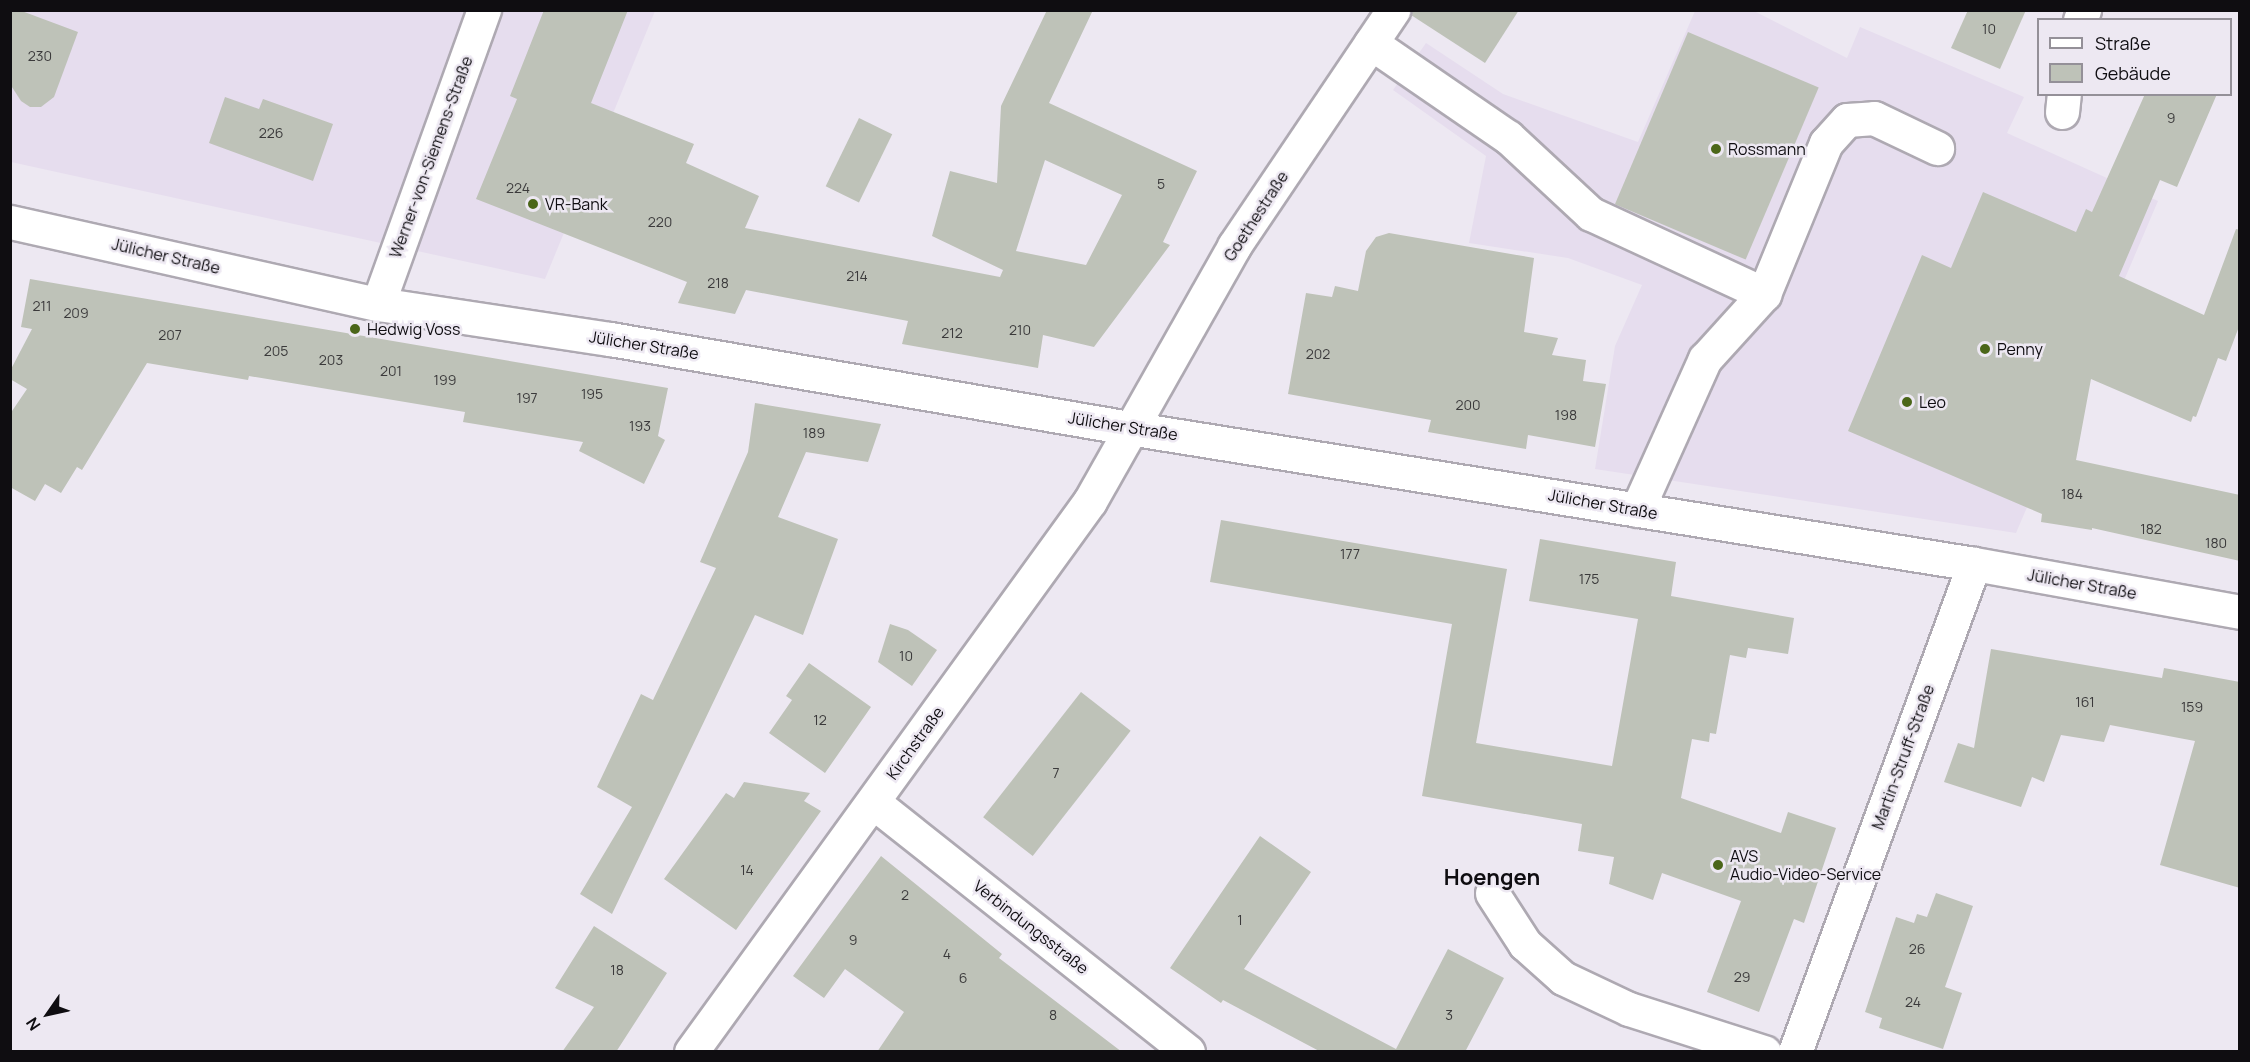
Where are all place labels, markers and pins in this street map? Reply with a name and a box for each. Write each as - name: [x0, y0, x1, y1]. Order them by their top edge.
- place label: Rossmann: [1728, 139, 1806, 159]
- marker: Rossmann: [1709, 142, 1723, 156]
- place label: VR-Bank: [545, 194, 608, 214]
- marker: VR-Bank: [526, 197, 540, 211]
- place label: Hedwig Voss: [367, 319, 460, 339]
- marker: Hedwig Voss: [348, 322, 362, 336]
- place label: Penny: [1997, 339, 2043, 359]
- marker: Penny: [1978, 342, 1992, 356]
- place label: Leo: [1919, 392, 1946, 412]
- marker: Leo: [1900, 395, 1914, 409]
- place label: AVS Audio-Video-Service: [1730, 846, 1881, 884]
- marker: AVS Audio-Video-Service: [1711, 858, 1725, 872]

